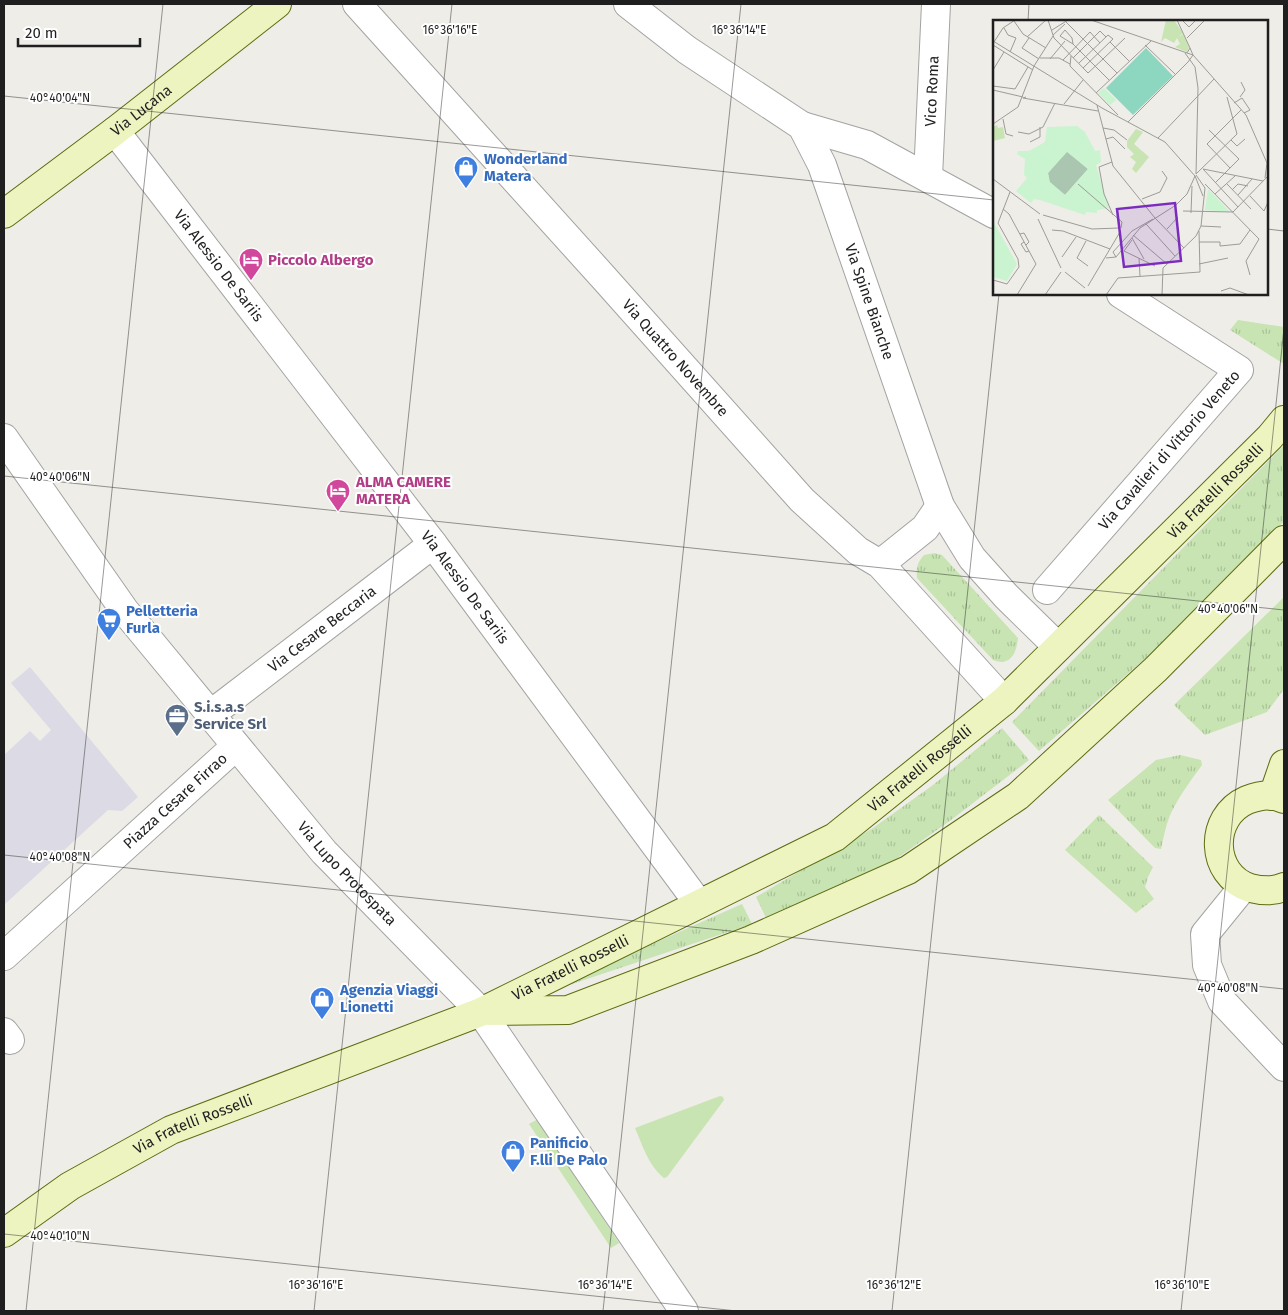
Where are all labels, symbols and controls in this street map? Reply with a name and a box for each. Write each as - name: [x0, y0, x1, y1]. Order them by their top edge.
- scale bar: [18, 15, 140, 47]
- inset map: [993, 20, 1268, 295]
- text: 16°36'16"E: [422, 23, 478, 37]
- text: 16°36'14"E: [712, 23, 766, 37]
- text: 20 m: [25, 24, 58, 42]
- street label: Vico Roma: [921, 55, 943, 127]
- street label: Via Lucana: [107, 81, 176, 140]
- text: 40°40'04"N: [30, 91, 90, 105]
- place label: Wonderland Matera: [484, 150, 568, 185]
- shop icon: Wonderland Matera: [453, 155, 479, 189]
- street label: Via Alessio De Sariis: [170, 206, 267, 325]
- street label: Via Spine Bianche: [841, 241, 898, 362]
- hotel icon: Piccolo Albergo: [238, 247, 264, 281]
- place label: Piccolo Albergo: [268, 251, 374, 269]
- street label: Via Quattro Novembre: [618, 296, 732, 420]
- street label: Via Cavalieri di Vittorio Veneto: [1095, 366, 1244, 533]
- street label: Via Fratelli Rosselli: [1164, 440, 1267, 543]
- text: 40°40'06"N: [30, 470, 90, 484]
- place label: ALMA CAMERE MATERA: [355, 473, 451, 508]
- hotel icon: ALMA CAMERE MATERA: [325, 478, 351, 512]
- street label: Via Alessio De Sariis: [417, 527, 513, 647]
- street label: Via Cesare Beccaria: [265, 582, 380, 676]
- place label: Pelletteria Furla: [126, 602, 198, 637]
- text: 40°40'06"N: [1198, 602, 1258, 616]
- supermarket icon: Pelletteria Furla: [96, 607, 122, 641]
- place label: S.i.s.a.s Service Srl: [194, 698, 267, 733]
- office icon: S.i.s.a.s Service Srl: [164, 703, 190, 737]
- street label: Via Fratelli Rosselli: [864, 722, 975, 816]
- street label: Piazza Cesare Firrao: [120, 749, 231, 853]
- street label: Via Lupo Protospata: [294, 818, 400, 929]
- text: 40°40'08"N: [30, 850, 90, 864]
- street label: Via Fratelli Rosselli: [509, 931, 632, 1004]
- place label: Agenzia Viaggi Lionetti: [339, 981, 438, 1016]
- text: 40°40'08"N: [1198, 981, 1258, 995]
- shop icon: Agenzia Viaggi Lionetti: [309, 986, 335, 1020]
- street label: Via Fratelli Rosselli: [130, 1091, 255, 1158]
- place label: Panificio F.lli De Palo: [530, 1134, 608, 1169]
- shop icon: Panificio F.lli De Palo: [500, 1139, 526, 1173]
- text: 40°40'10"N: [30, 1229, 90, 1243]
- text: 16°36'16"E: [288, 1278, 344, 1292]
- text: 16°36'14"E: [578, 1278, 632, 1292]
- text: 16°36'12"E: [867, 1278, 921, 1292]
- text: 16°36'10"E: [1154, 1278, 1210, 1292]

